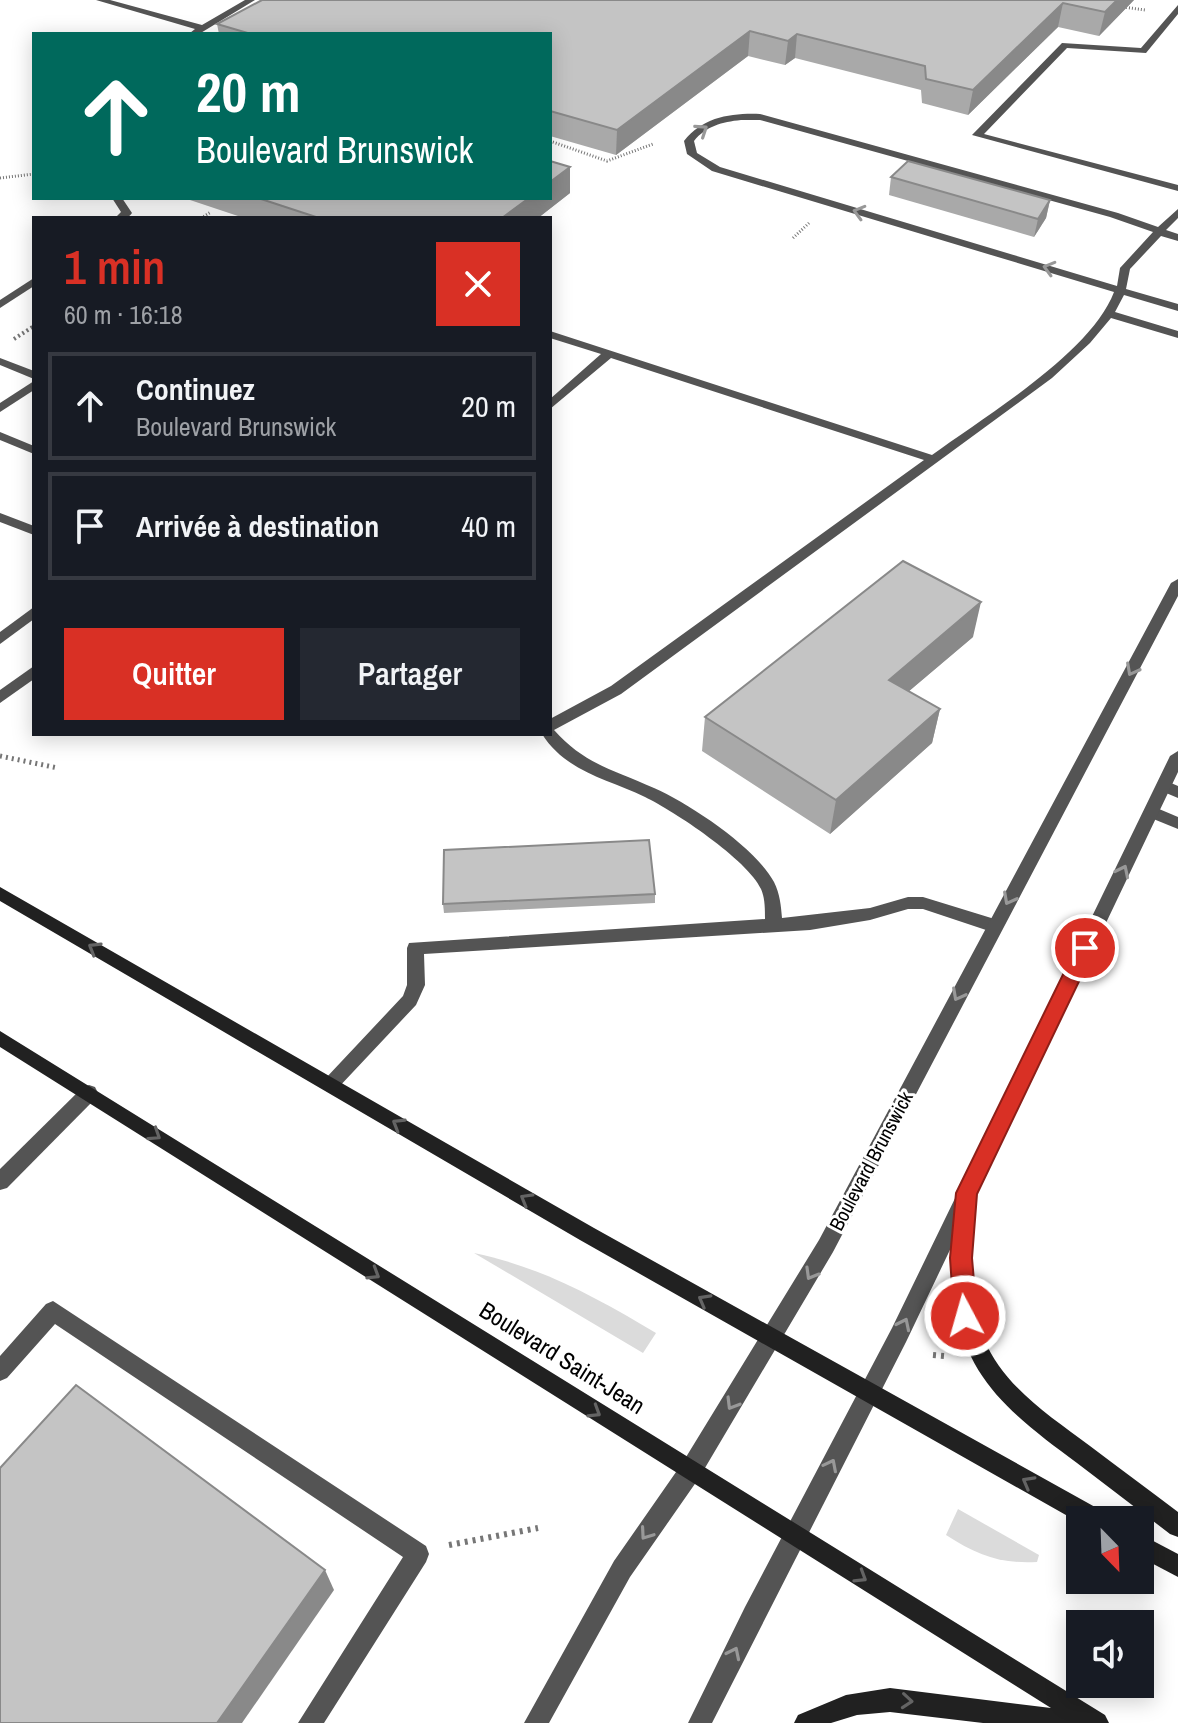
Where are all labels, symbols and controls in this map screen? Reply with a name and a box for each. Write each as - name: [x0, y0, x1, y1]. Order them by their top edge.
- text: 20 m: [196, 54, 301, 129]
- icon: ahead: [64, 64, 168, 168]
- one-way arrow: [693, 125, 708, 140]
- text: Boulevard Brunswick: [196, 126, 473, 174]
- one-way arrow: [852, 205, 866, 221]
- text: 1 min: [64, 234, 165, 299]
- button: close: [436, 242, 520, 326]
- one-way arrow: [1043, 261, 1056, 277]
- text: 60 m · 16:18: [64, 297, 183, 332]
- text: Continuez: [136, 369, 255, 409]
- icon: ahead: [68, 384, 112, 428]
- text: 20 m: [461, 386, 516, 426]
- text: Boulevard Brunswick: [136, 409, 336, 444]
- icon: arrive: [68, 504, 112, 548]
- text: Arrivée à destination: [136, 506, 379, 546]
- text: 40 m: [461, 506, 516, 546]
- button: Quitter: [64, 628, 284, 720]
- button: Partager: [300, 628, 520, 720]
- one-way arrow: [1126, 662, 1141, 677]
- one-way arrow: [1113, 865, 1129, 880]
- one-way arrow: [1003, 891, 1018, 906]
- pin: [1051, 914, 1119, 982]
- icon: arrive: [1063, 926, 1107, 970]
- one-way arrow: [88, 942, 103, 958]
- one-way arrow: [953, 986, 968, 1001]
- street label: Boulevard Brunswick: [822, 1086, 919, 1235]
- one-way arrow: [392, 1118, 407, 1133]
- one-way arrow: [146, 1125, 160, 1140]
- one-way arrow: [520, 1193, 535, 1209]
- one-way arrow: [365, 1264, 380, 1280]
- one-way arrow: [805, 1266, 820, 1280]
- position arrow: [923, 1274, 1007, 1358]
- street label: Boulevard Saint-Jean: [474, 1293, 651, 1421]
- one-way arrow: [698, 1294, 713, 1310]
- one-way arrow: [894, 1318, 910, 1333]
- one-way arrow: [727, 1395, 742, 1409]
- one-way arrow: [586, 1403, 600, 1418]
- one-way arrow: [821, 1459, 837, 1474]
- one-way arrow: [1023, 1476, 1037, 1492]
- north arrow: [1066, 1506, 1154, 1594]
- map controls: [1066, 1506, 1154, 1698]
- one-way arrow: [641, 1525, 656, 1539]
- one-way arrow: [853, 1568, 867, 1583]
- button: sound: [1066, 1610, 1154, 1698]
- one-way arrow: [724, 1646, 740, 1661]
- one-way arrow: [901, 1693, 914, 1710]

